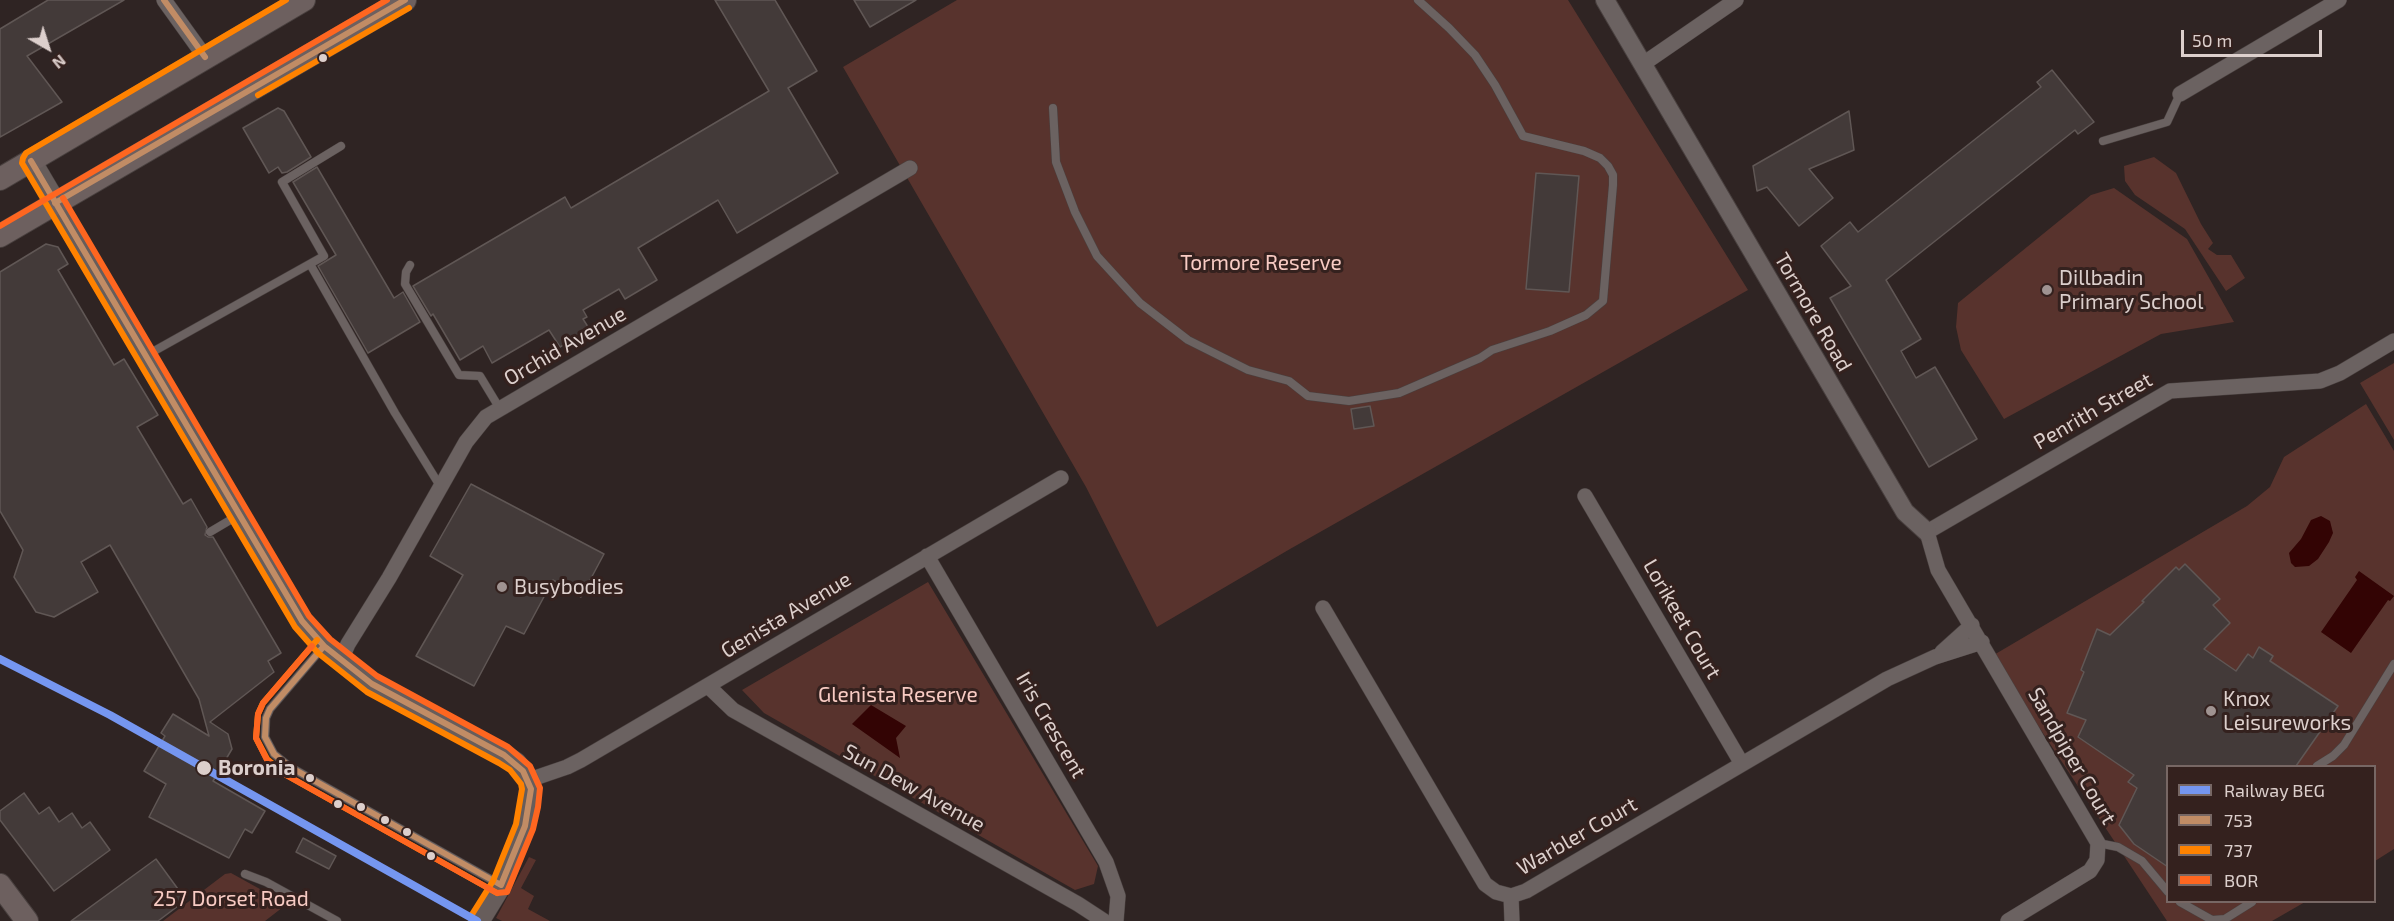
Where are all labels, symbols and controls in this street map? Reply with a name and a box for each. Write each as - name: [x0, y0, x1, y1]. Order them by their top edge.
- north arrow: [18, 18, 78, 78]
- scale bar: [2184, 18, 2325, 56]
- text: 50 m: [2192, 29, 2232, 51]
- text: N: [49, 51, 70, 73]
- unlabelled marker: [317, 52, 329, 64]
- street label: Tormore Road: [1769, 248, 1857, 376]
- park label: Tormore Reserve: [1180, 250, 1342, 276]
- place label: Dillbadin Primary School: [2059, 265, 2204, 315]
- marker: Dillbadin Primary School: [2040, 283, 2054, 297]
- street label: Orchid Avenue: [499, 301, 631, 391]
- street label: Penrith Street: [2029, 367, 2157, 455]
- street label: Lorikeet Court: [1638, 555, 1726, 683]
- street label: Genista Avenue: [716, 566, 856, 664]
- place label: Busybodies: [514, 574, 624, 600]
- marker: Busybodies: [495, 580, 509, 594]
- street label: Iris Crescent: [1011, 668, 1091, 782]
- park label: Glenista Reserve: [818, 682, 978, 708]
- street label: Sandpiper Court: [2023, 683, 2121, 829]
- place label: Knox Leisureworks: [2223, 686, 2351, 736]
- marker: Knox Leisureworks: [2204, 704, 2218, 718]
- street label: Sun Dew Avenue: [839, 739, 989, 837]
- place label: Boronia: [218, 755, 295, 781]
- marker: Boronia: [195, 759, 213, 777]
- legend: [2166, 765, 2376, 903]
- unlabelled marker: [304, 772, 316, 784]
- text: Railway BEG: [2224, 779, 2325, 801]
- street label: Warbler Court: [1512, 791, 1642, 881]
- unlabelled marker: [332, 798, 344, 810]
- unlabelled marker: [355, 801, 367, 813]
- text: 753: [2224, 809, 2253, 831]
- unlabelled marker: [379, 814, 391, 826]
- unlabelled marker: [401, 826, 413, 838]
- text: 737: [2224, 839, 2252, 861]
- unlabelled marker: [425, 850, 437, 862]
- text: BOR: [2224, 869, 2258, 891]
- park label: 257 Dorset Road: [153, 886, 309, 912]

